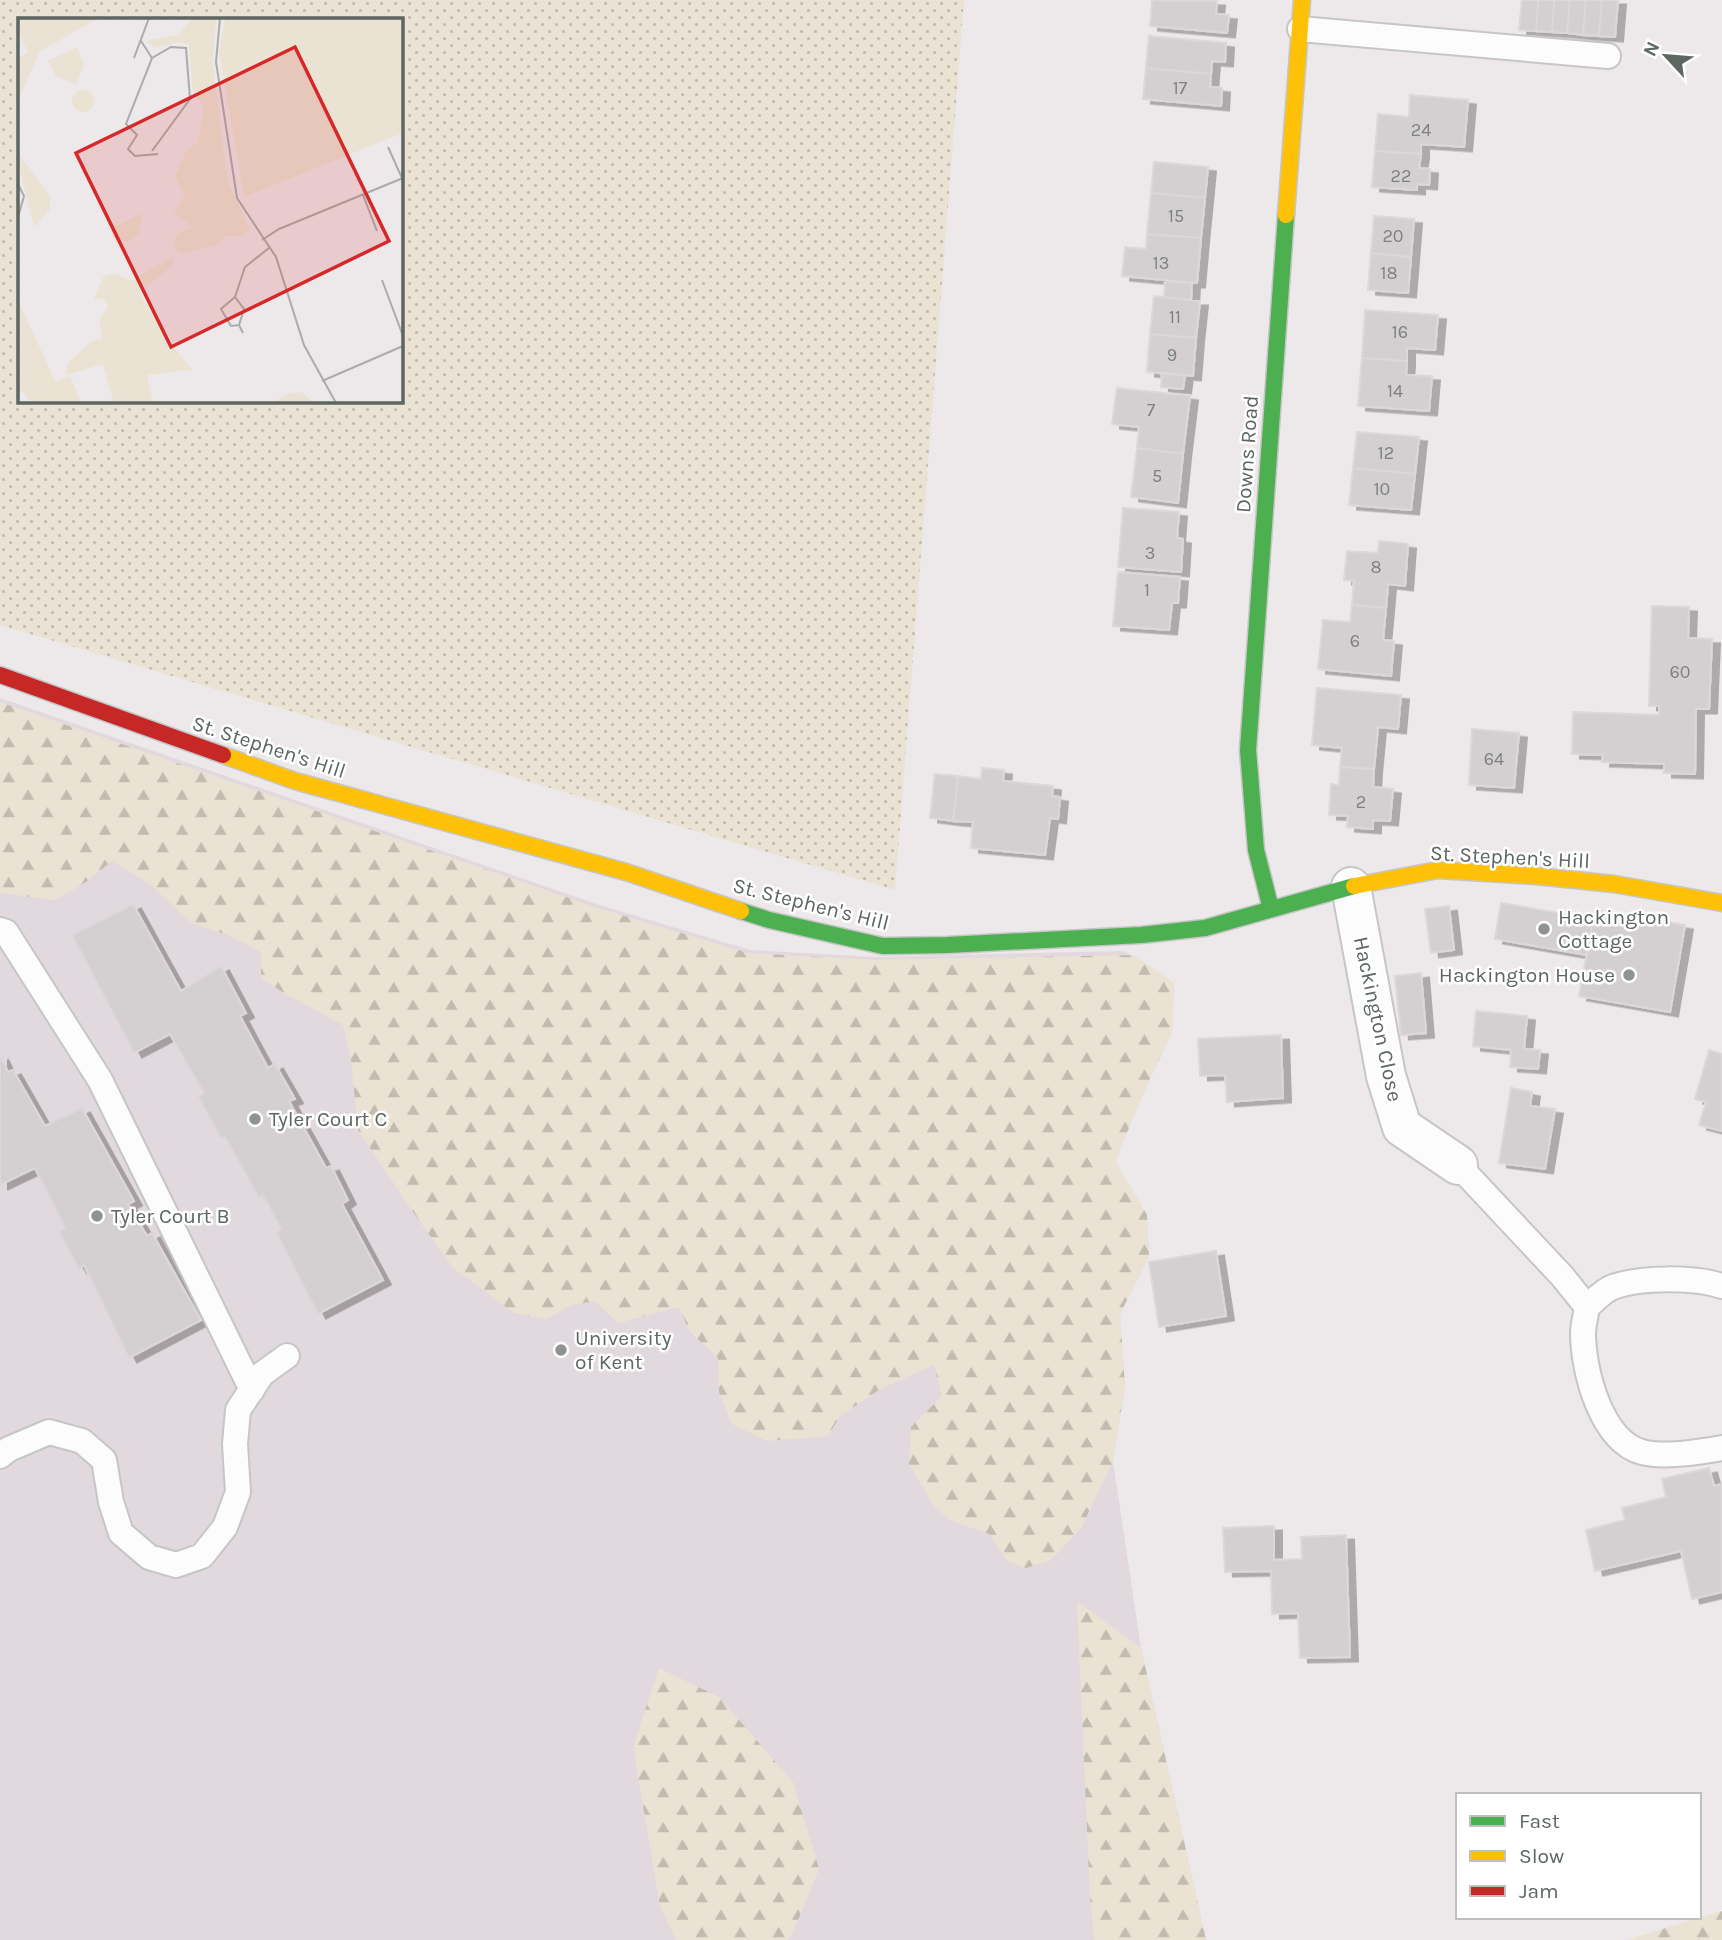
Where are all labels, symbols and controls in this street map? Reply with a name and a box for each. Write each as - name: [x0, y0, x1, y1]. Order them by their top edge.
- inset map: [18, 18, 402, 402]
- north arrow: [1631, 21, 1701, 91]
- text: N: [1639, 38, 1664, 60]
- house number: 17: [1173, 77, 1188, 99]
- house number: 24: [1411, 119, 1431, 141]
- house number: 22: [1391, 165, 1411, 187]
- house number: 15: [1168, 205, 1184, 227]
- house number: 20: [1382, 225, 1404, 247]
- house number: 13: [1153, 252, 1169, 274]
- house number: 18: [1380, 262, 1398, 284]
- house number: 11: [1169, 306, 1181, 328]
- house number: 16: [1392, 321, 1408, 343]
- house number: 9: [1167, 344, 1177, 366]
- house number: 14: [1387, 380, 1403, 402]
- street label: Downs Road: [1231, 395, 1263, 513]
- house number: 7: [1147, 399, 1156, 421]
- house number: 12: [1378, 442, 1394, 464]
- house number: 5: [1152, 465, 1162, 487]
- house number: 10: [1374, 478, 1390, 500]
- house number: 3: [1145, 542, 1155, 564]
- house number: 8: [1370, 556, 1382, 578]
- house number: 1: [1144, 579, 1150, 601]
- house number: 6: [1350, 630, 1360, 652]
- house number: 60: [1670, 661, 1691, 683]
- street label: St. Stephen's Hill: [189, 711, 349, 783]
- house number: 64: [1484, 748, 1504, 770]
- house number: 2: [1356, 791, 1366, 813]
- street label: St. Stephen's Hill: [1429, 841, 1591, 873]
- street label: St. Stephen's Hill: [730, 873, 892, 935]
- place label: Hackington Cottage: [1558, 905, 1669, 953]
- marker: Hackington Cottage: [1536, 921, 1552, 937]
- street label: Hackington Close: [1349, 934, 1407, 1104]
- place label: Hackington House: [1439, 963, 1615, 987]
- marker: Hackington House: [1621, 967, 1637, 983]
- place label: Tyler Court C: [269, 1107, 387, 1131]
- marker: Tyler Court C: [247, 1111, 263, 1127]
- place label: Tyler Court B: [111, 1204, 230, 1228]
- marker: Tyler Court B: [89, 1208, 105, 1224]
- place label: University of Kent: [575, 1326, 672, 1374]
- marker: University of Kent: [553, 1342, 569, 1358]
- legend: [1456, 1793, 1701, 1919]
- text: Fast: [1519, 1809, 1560, 1833]
- text: Slow: [1519, 1844, 1564, 1868]
- text: Jam: [1519, 1879, 1559, 1903]

